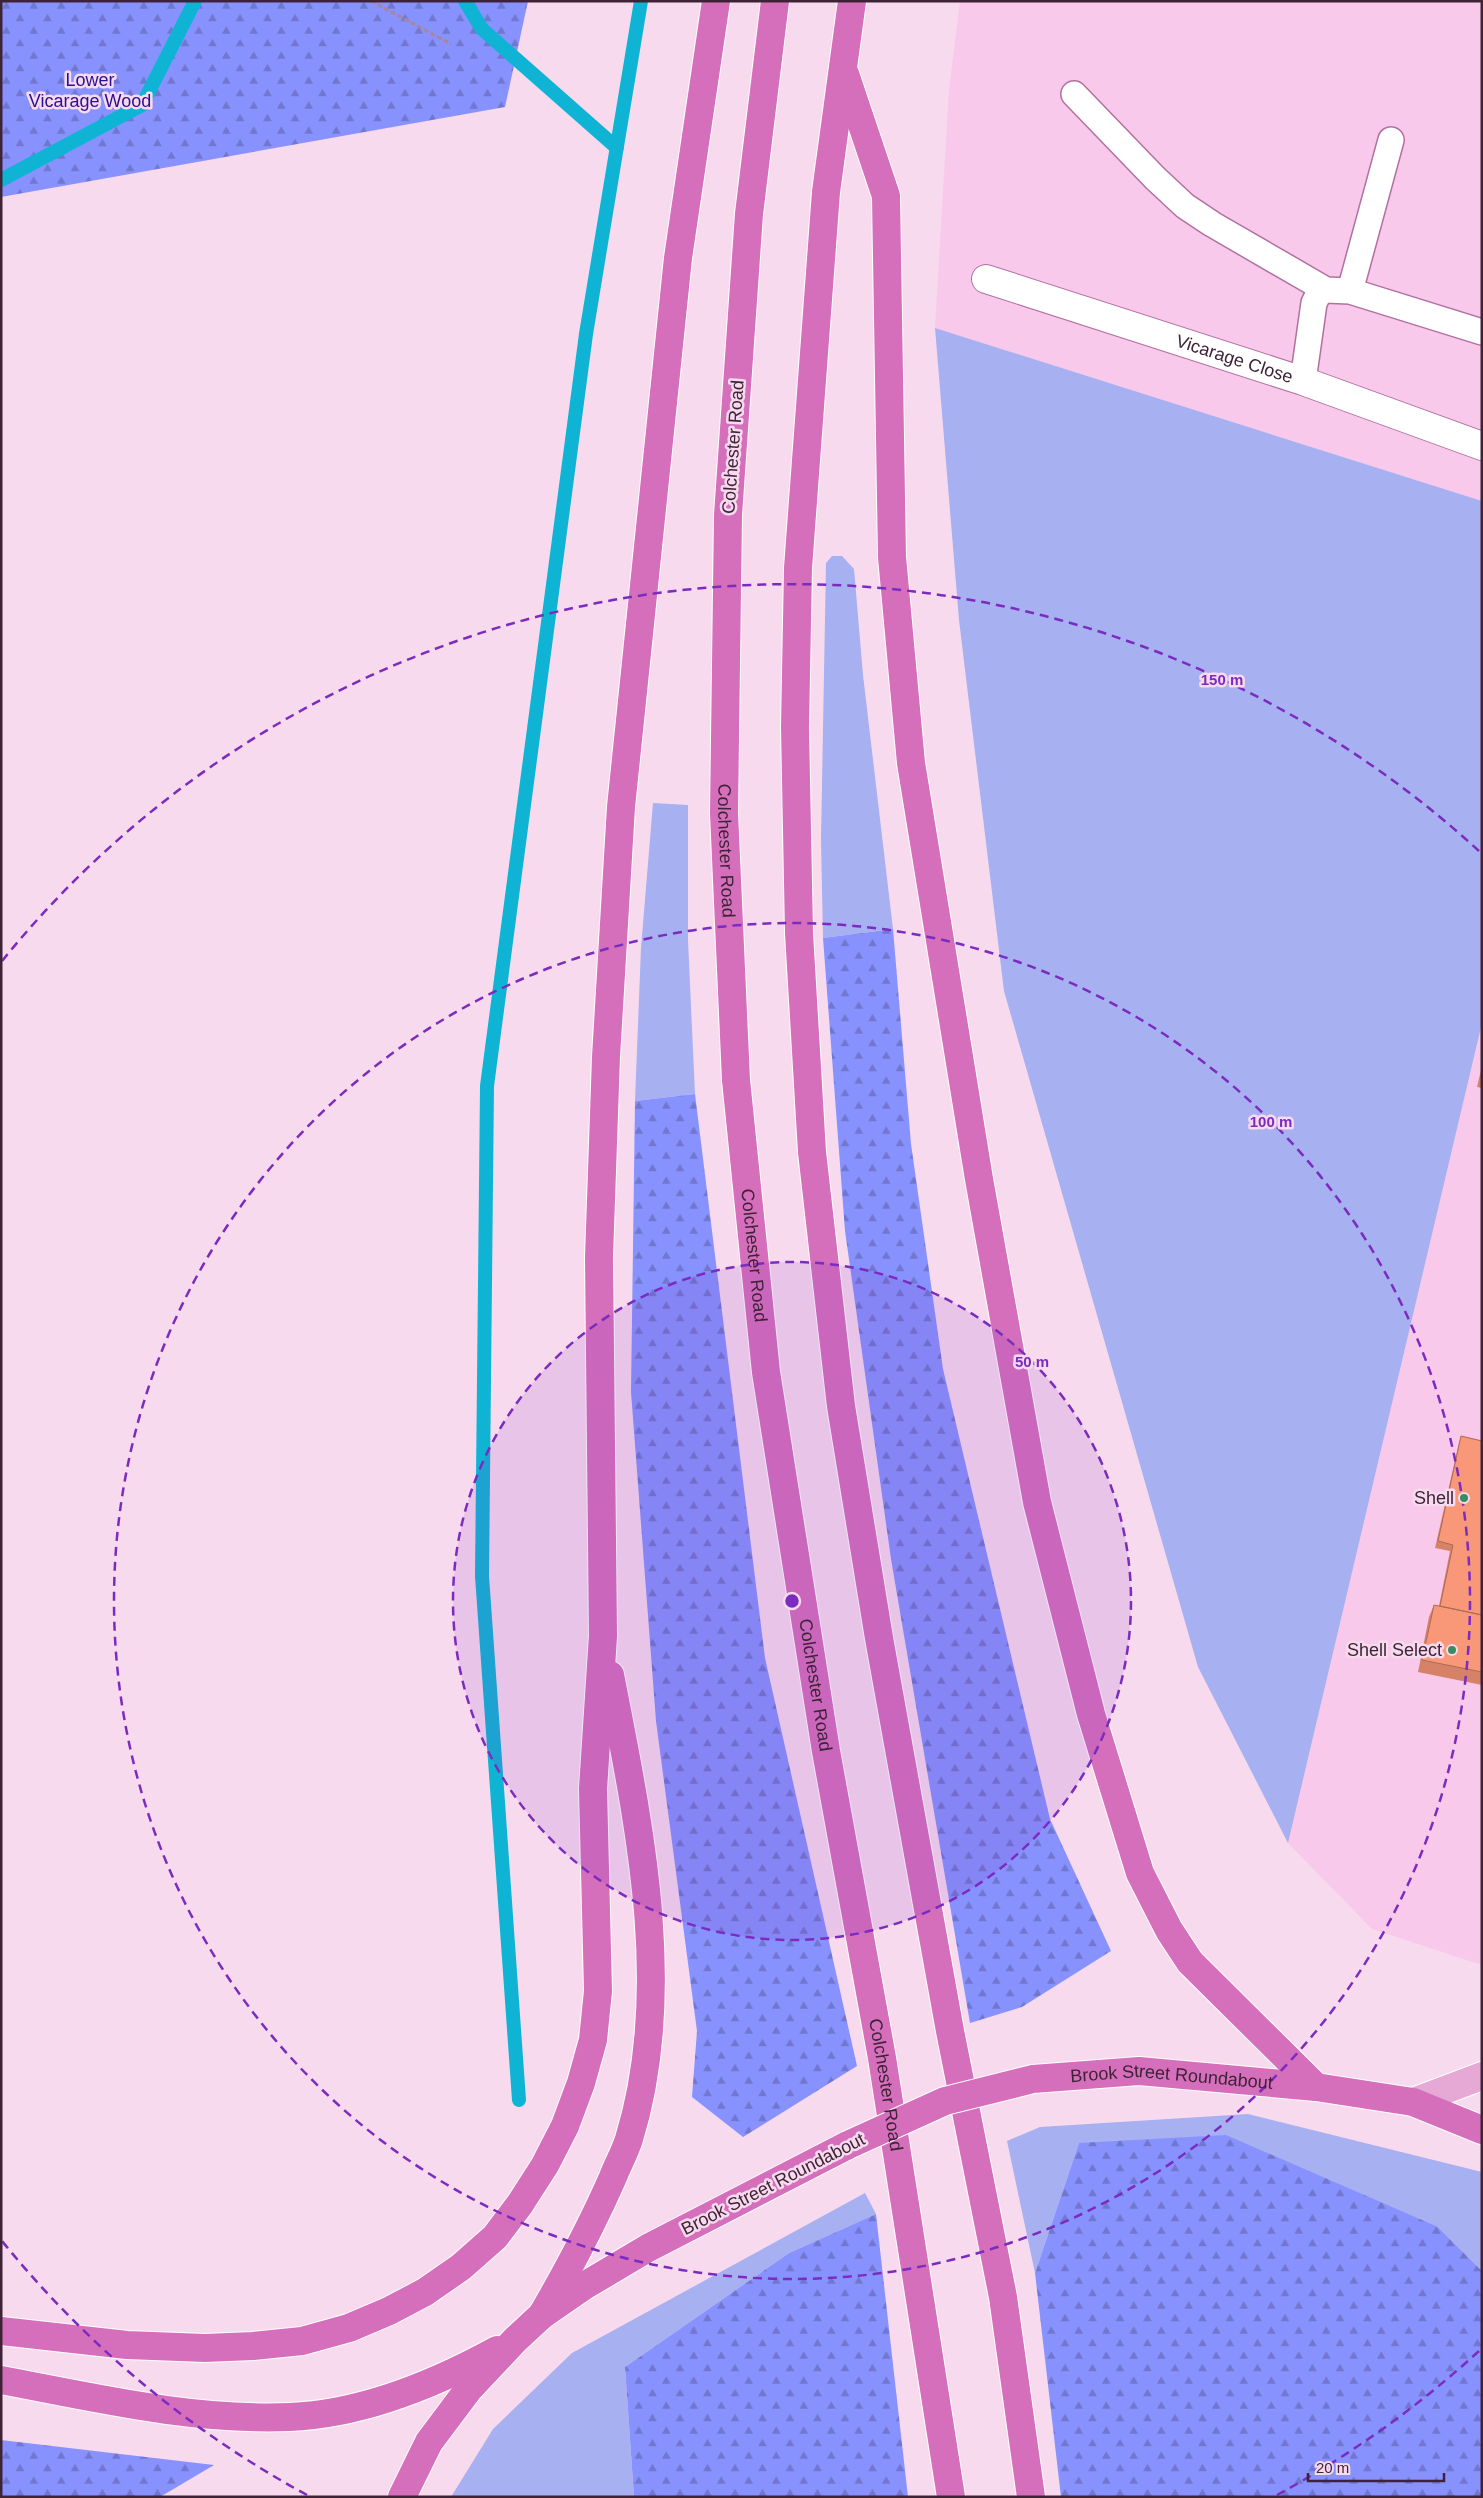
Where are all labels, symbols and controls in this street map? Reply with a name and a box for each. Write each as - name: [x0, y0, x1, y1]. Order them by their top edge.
- park label: Lower Vicarage Wood: [29, 70, 151, 111]
- street label: Vicarage Close: [1173, 331, 1295, 387]
- street label: Colchester Road: [718, 379, 748, 515]
- text: 150 m: [1201, 671, 1243, 688]
- street label: Colchester Road: [714, 783, 739, 918]
- text: 100 m: [1250, 1113, 1292, 1130]
- street label: Colchester Road: [737, 1188, 771, 1323]
- text: 50 m: [1015, 1353, 1049, 1370]
- place label: Shell: [1414, 1488, 1454, 1508]
- marker: Shell: [1458, 1492, 1470, 1504]
- centre of rings: [783, 1592, 801, 1610]
- street label: Colchester Road: [795, 1617, 836, 1753]
- place label: Shell Select: [1347, 1640, 1442, 1660]
- marker: Shell Select: [1446, 1644, 1458, 1656]
- street label: Colchester Road: [865, 2017, 906, 2153]
- street label: Brook Street Roundabout: [1069, 2061, 1274, 2093]
- street label: Brook Street Roundabout: [678, 2129, 868, 2239]
- scale bar: [1308, 2450, 1444, 2482]
- text: 20 m: [1316, 2459, 1349, 2476]

